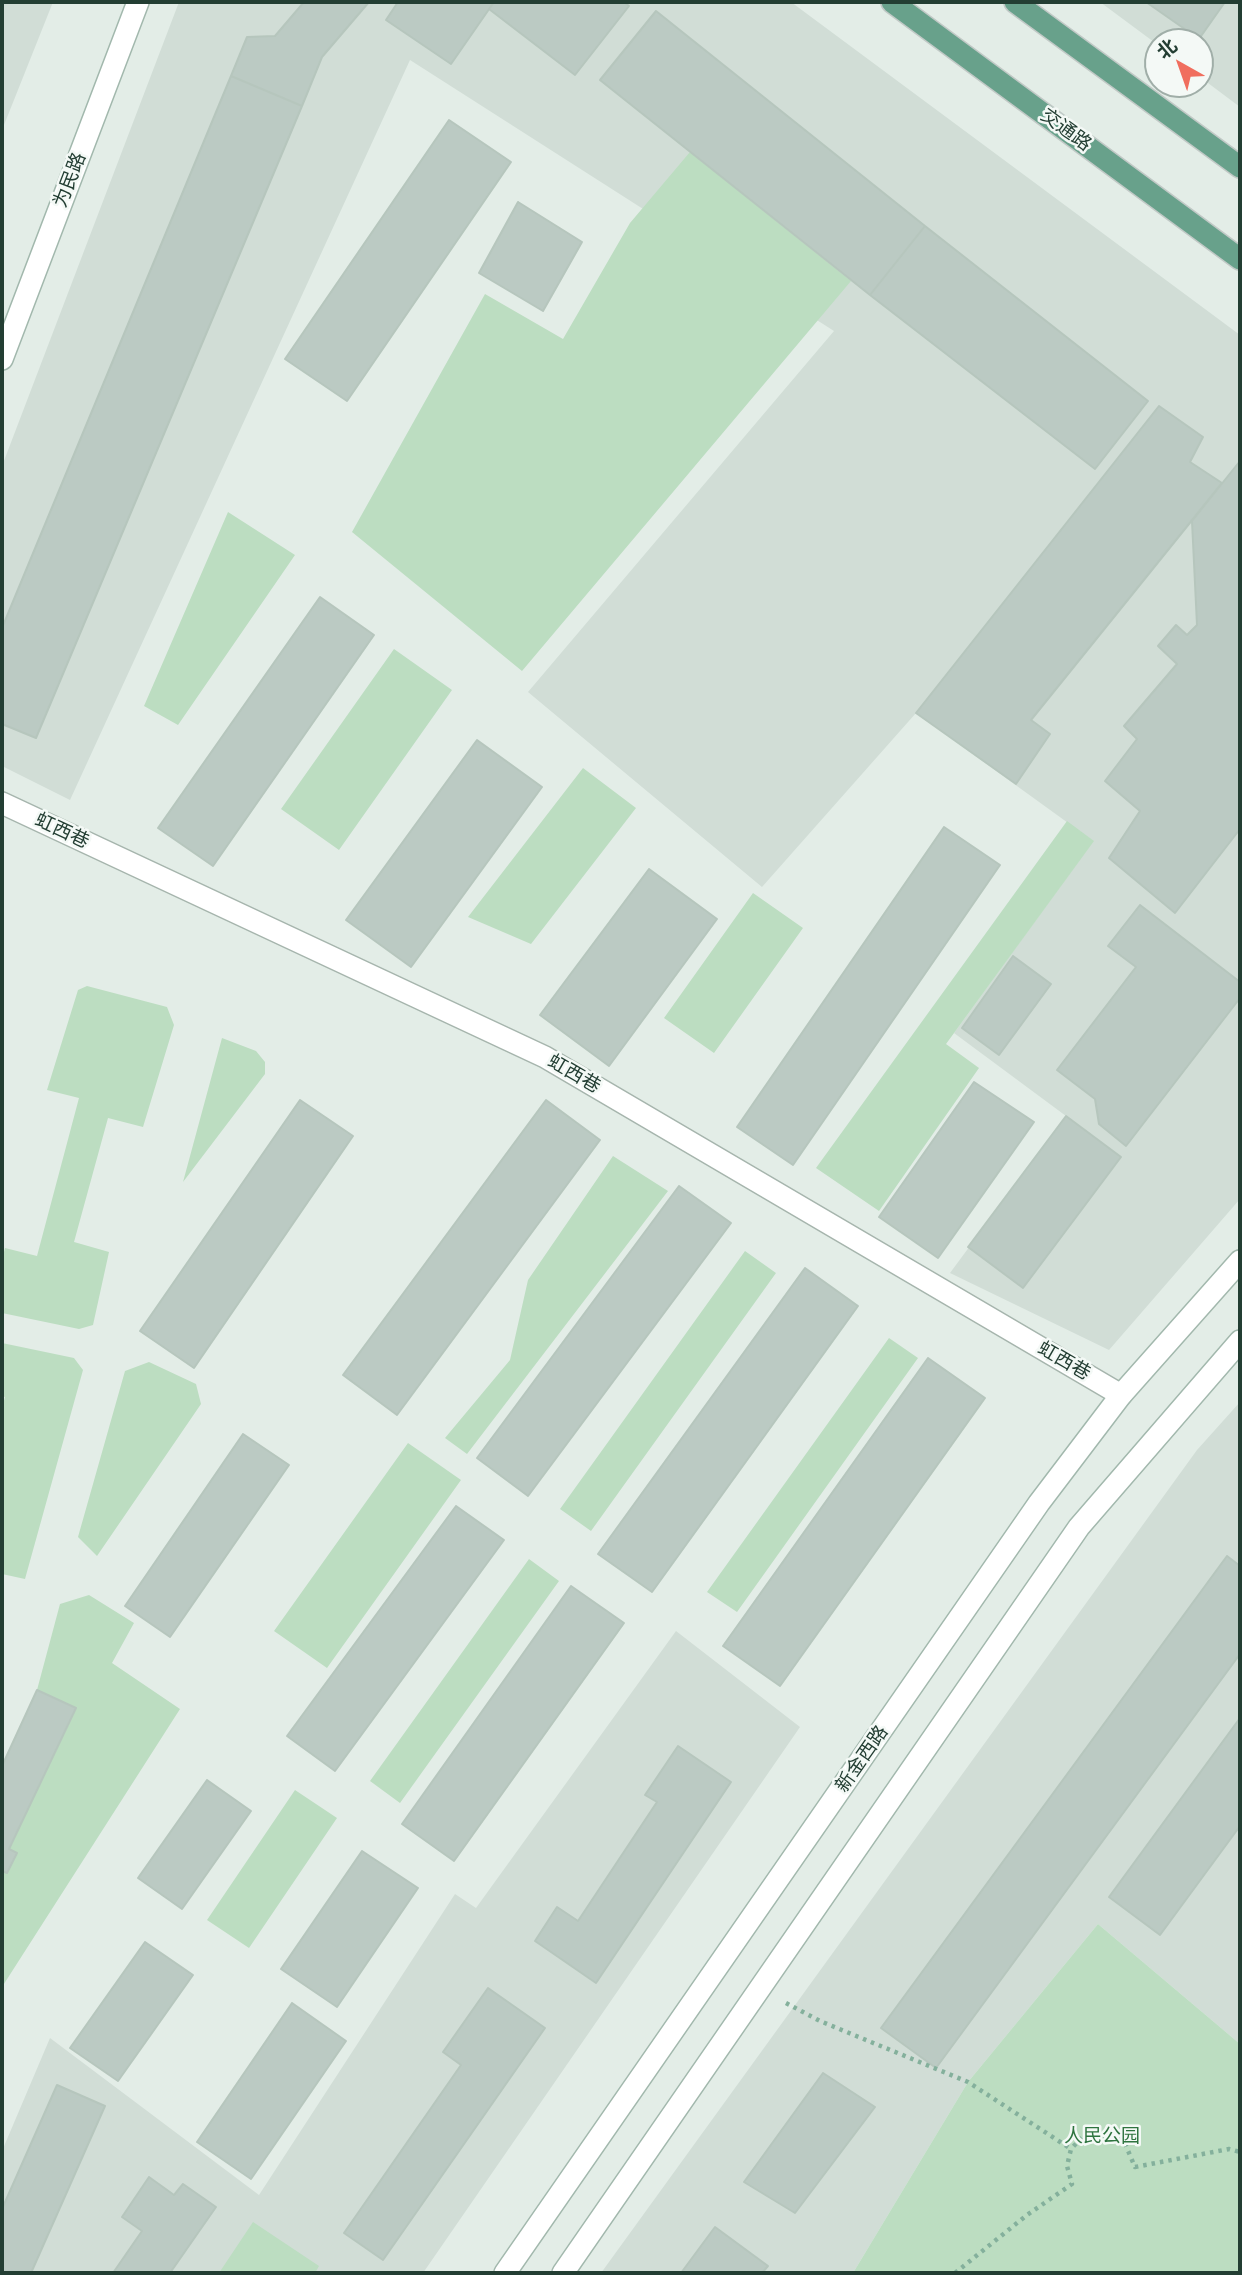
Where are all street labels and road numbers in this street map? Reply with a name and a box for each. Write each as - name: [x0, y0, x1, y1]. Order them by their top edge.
- street label: 交通路: [1036, 104, 1096, 156]
- street label: 为民路: [49, 149, 91, 211]
- street label: 虹西巷: [31, 809, 93, 853]
- street label: 虹西巷: [544, 1050, 604, 1098]
- street label: 虹西巷: [1034, 1337, 1094, 1385]
- street label: 新金西路: [831, 1721, 893, 1797]

